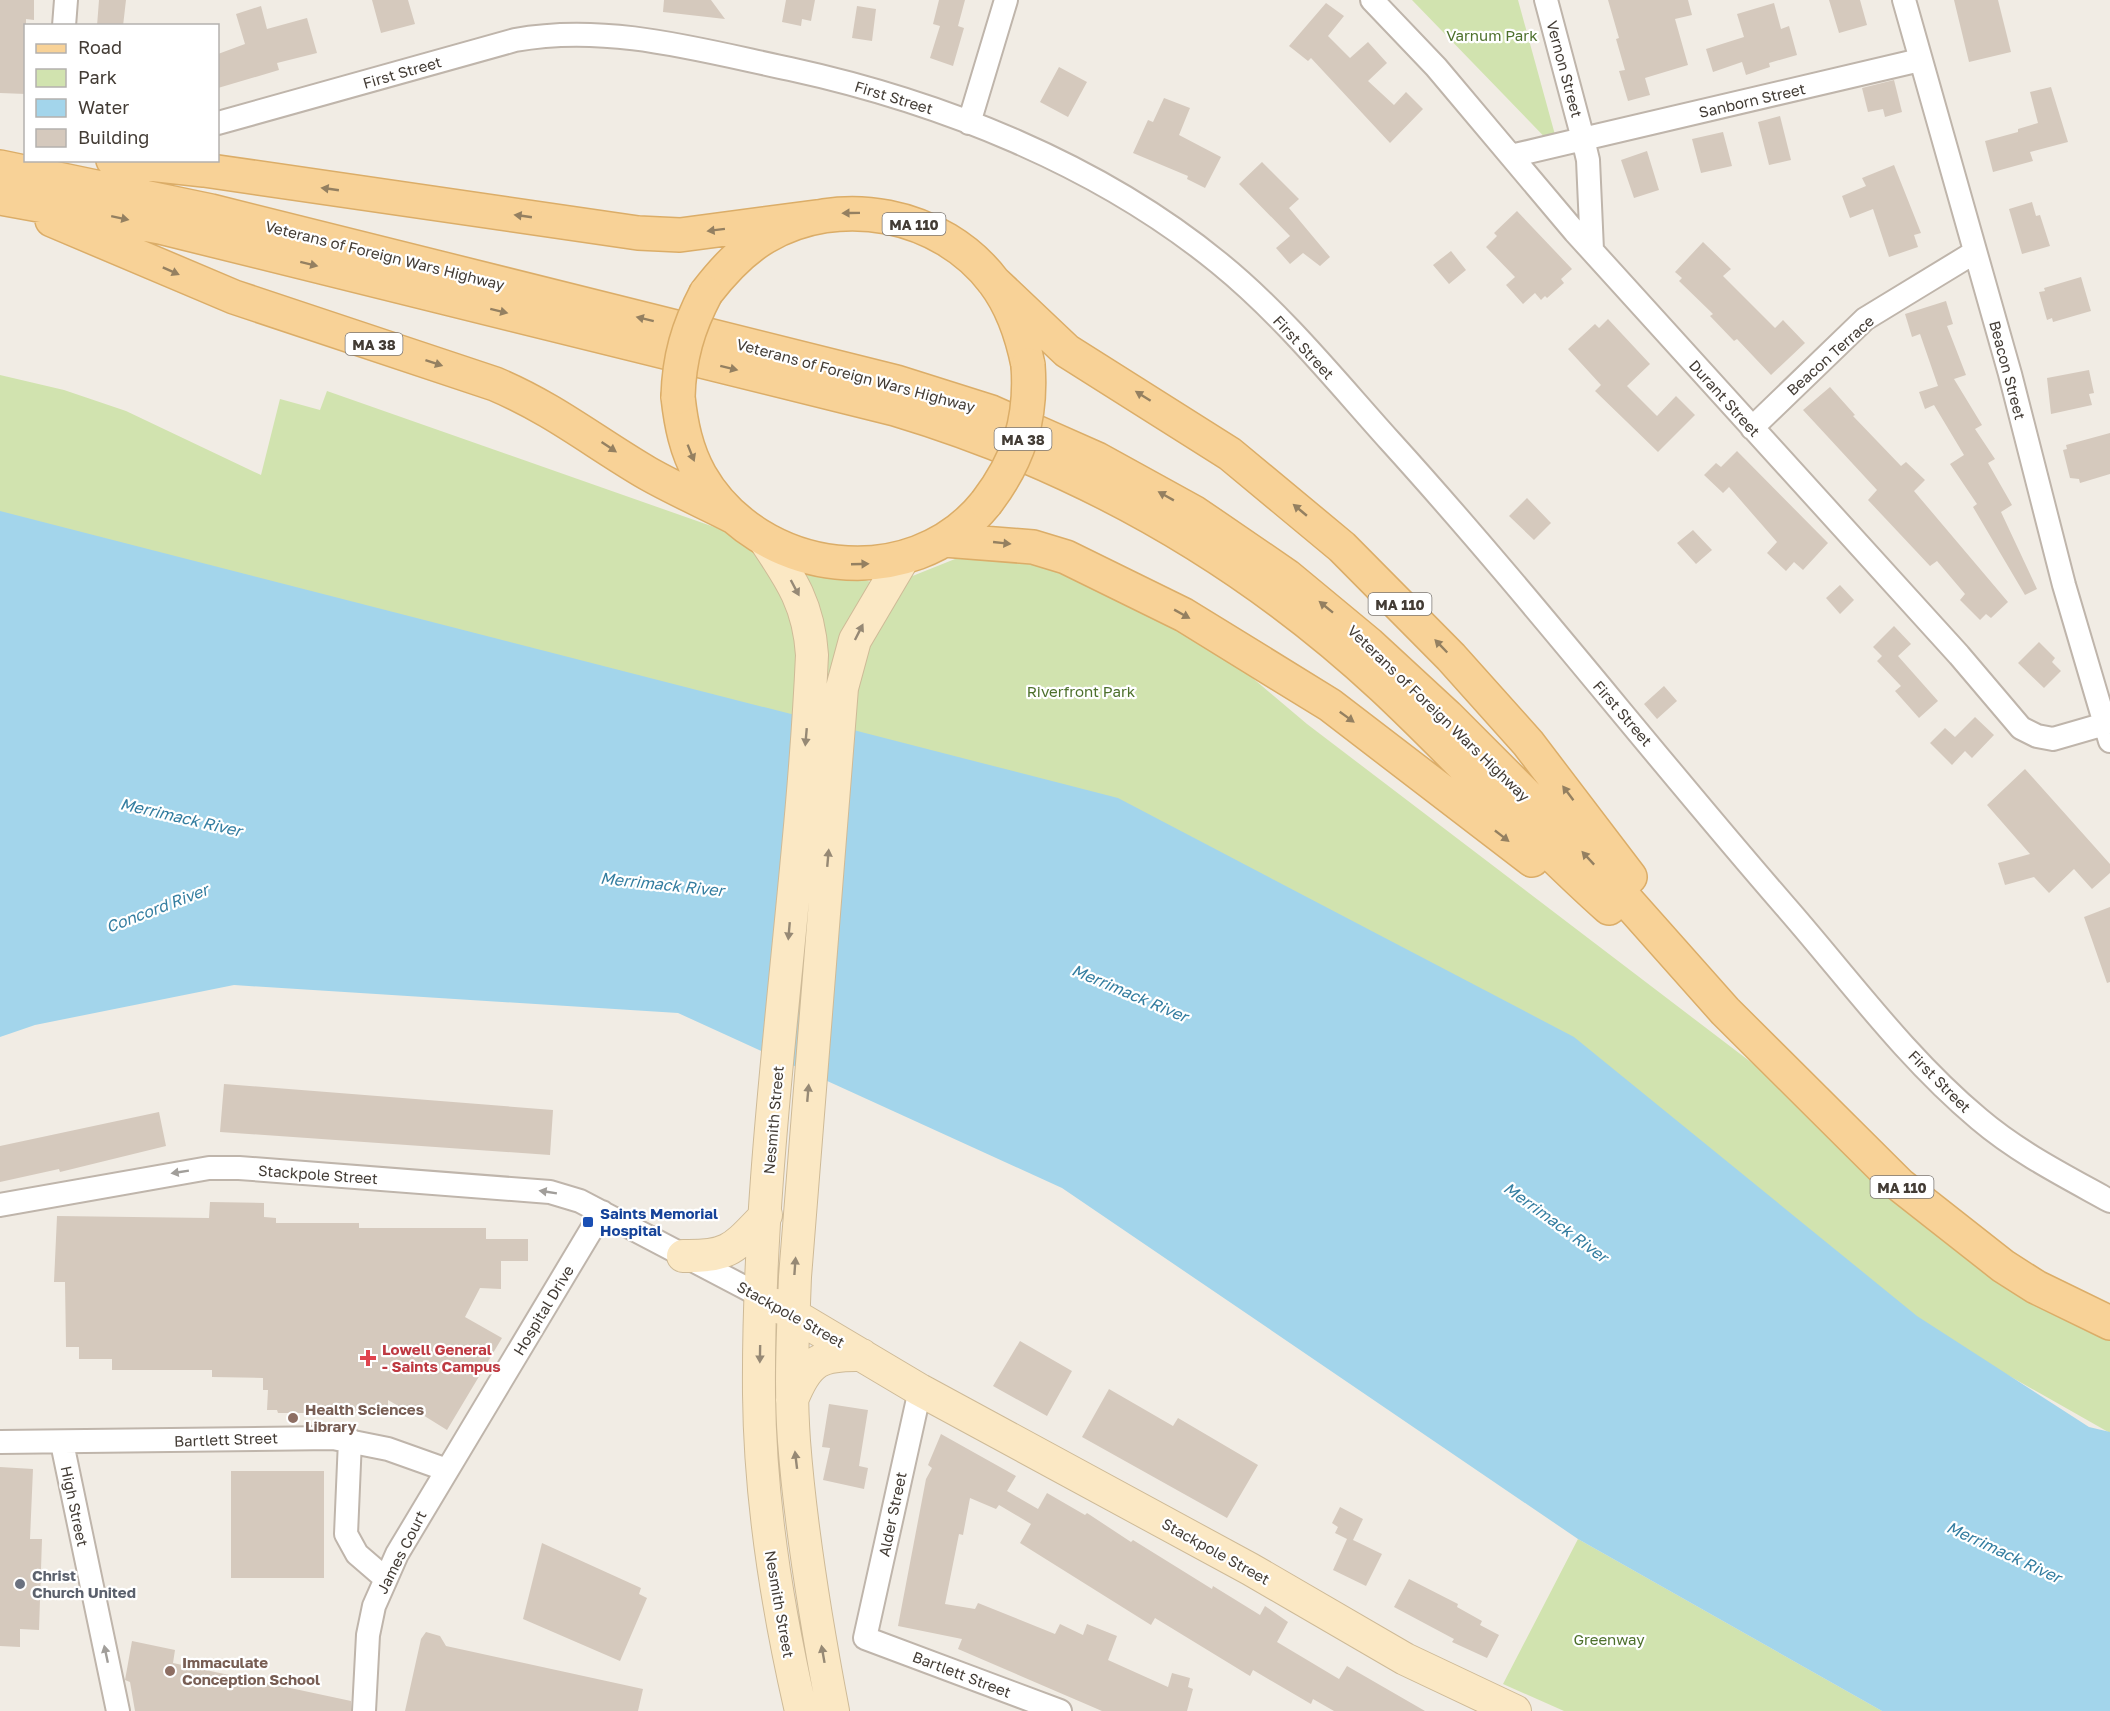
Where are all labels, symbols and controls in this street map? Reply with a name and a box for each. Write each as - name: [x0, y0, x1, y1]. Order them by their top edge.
- street label: Vernon Street: [1543, 19, 1587, 119]
- legend: [24, 24, 219, 162]
- park label: Varnum Park: [1446, 26, 1538, 44]
- text: Road: [78, 36, 122, 58]
- street label: First Street: [361, 52, 443, 92]
- text: Park: [78, 66, 117, 88]
- street label: First Street: [853, 77, 935, 117]
- street label: Sanborn Street: [1697, 79, 1807, 121]
- text: Water: [78, 96, 129, 118]
- text: Building: [78, 126, 149, 148]
- one-way arrow: [320, 184, 339, 193]
- one-way arrow: [842, 209, 861, 218]
- one-way arrow: [513, 212, 532, 221]
- road number: MA 110: [882, 213, 946, 235]
- one-way arrow: [110, 214, 129, 224]
- street label: Veterans of Foreign Wars Highway: [263, 216, 507, 294]
- one-way arrow: [706, 226, 725, 235]
- one-way arrow: [300, 260, 318, 270]
- one-way arrow: [162, 266, 180, 276]
- one-way arrow: [490, 307, 508, 316]
- street label: First Street: [1270, 311, 1338, 383]
- street label: Beacon Terrace: [1783, 311, 1877, 399]
- one-way arrow: [636, 314, 655, 324]
- street label: Beacon Street: [1986, 319, 2030, 421]
- road number: MA 38: [346, 333, 403, 355]
- street label: Veterans of Foreign Wars Highway: [735, 334, 978, 416]
- street label: Durant Street: [1686, 356, 1764, 440]
- one-way arrow: [425, 359, 443, 369]
- one-way arrow: [719, 364, 738, 374]
- one-way arrow: [1134, 391, 1151, 402]
- road number: MA 38: [994, 428, 1052, 450]
- one-way arrow: [600, 441, 616, 453]
- one-way arrow: [686, 445, 696, 463]
- one-way arrow: [1157, 492, 1174, 502]
- one-way arrow: [1293, 505, 1308, 517]
- one-way arrow: [993, 538, 1012, 548]
- one-way arrow: [850, 559, 869, 568]
- one-way arrow: [790, 579, 800, 597]
- road number: MA 110: [1368, 593, 1432, 615]
- one-way arrow: [1318, 602, 1333, 614]
- one-way arrow: [1174, 609, 1191, 619]
- street label: Veterans of Foreign Wars Highway: [1344, 621, 1534, 805]
- one-way arrow: [855, 624, 864, 641]
- one-way arrow: [1434, 639, 1448, 653]
- street label: First Street: [1590, 677, 1656, 749]
- park label: Riverfront Park: [1027, 682, 1136, 700]
- one-way arrow: [1340, 711, 1355, 723]
- one-way arrow: [801, 728, 811, 747]
- one-way arrow: [1562, 785, 1575, 801]
- water label: Merrimack River: [118, 793, 246, 841]
- one-way arrow: [1494, 830, 1509, 842]
- one-way arrow: [823, 849, 833, 868]
- one-way arrow: [1581, 850, 1595, 865]
- water label: Merrimack River: [599, 868, 727, 901]
- water label: Concord River: [103, 878, 214, 937]
- one-way arrow: [784, 922, 794, 941]
- water label: Merrimack River: [1069, 960, 1194, 1028]
- street label: First Street: [1905, 1046, 1975, 1116]
- street label: Nesmith Street: [759, 1065, 787, 1175]
- one-way arrow: [803, 1084, 812, 1103]
- street label: Stackpole Street: [257, 1161, 379, 1187]
- one-way arrow: [171, 1168, 190, 1177]
- road number: MA 110: [1870, 1176, 1934, 1198]
- water label: Merrimack River: [1500, 1177, 1614, 1268]
- one-way arrow: [538, 1187, 557, 1196]
- place label: Saints Memorial Hospital: [600, 1204, 718, 1239]
- marker: Saints Memorial Hospital: [581, 1215, 595, 1229]
- one-way arrow: [791, 1256, 800, 1275]
- street label: Hospital Drive: [509, 1261, 577, 1358]
- street label: Stackpole Street: [734, 1277, 848, 1351]
- place label: Lowell General - Saints Campus: [382, 1340, 501, 1375]
- one-way arrow: [755, 1345, 764, 1364]
- marker: Lowell General - Saints Campus: [359, 1349, 377, 1367]
- place label: Health Sciences Library: [305, 1400, 424, 1435]
- marker: Health Sciences Library: [286, 1411, 300, 1425]
- street label: Bartlett Street: [174, 1428, 278, 1450]
- one-way arrow: [791, 1451, 801, 1470]
- street label: High Street: [58, 1464, 92, 1548]
- street label: Alder Street: [874, 1470, 910, 1558]
- street label: James Court: [372, 1507, 430, 1597]
- street label: Stackpole Street: [1159, 1514, 1273, 1588]
- water label: Merrimack River: [1944, 1517, 2067, 1588]
- street label: Nesmith Street: [762, 1549, 798, 1659]
- place label: Christ Church United: [32, 1566, 136, 1601]
- marker: Christ Church United: [13, 1577, 27, 1591]
- park label: Greenway: [1573, 1630, 1645, 1648]
- one-way arrow: [101, 1644, 110, 1663]
- one-way arrow: [818, 1644, 827, 1663]
- street label: Bartlett Street: [910, 1647, 1014, 1701]
- place label: Immaculate Conception School: [182, 1653, 320, 1688]
- marker: Immaculate Conception School: [163, 1664, 177, 1678]

